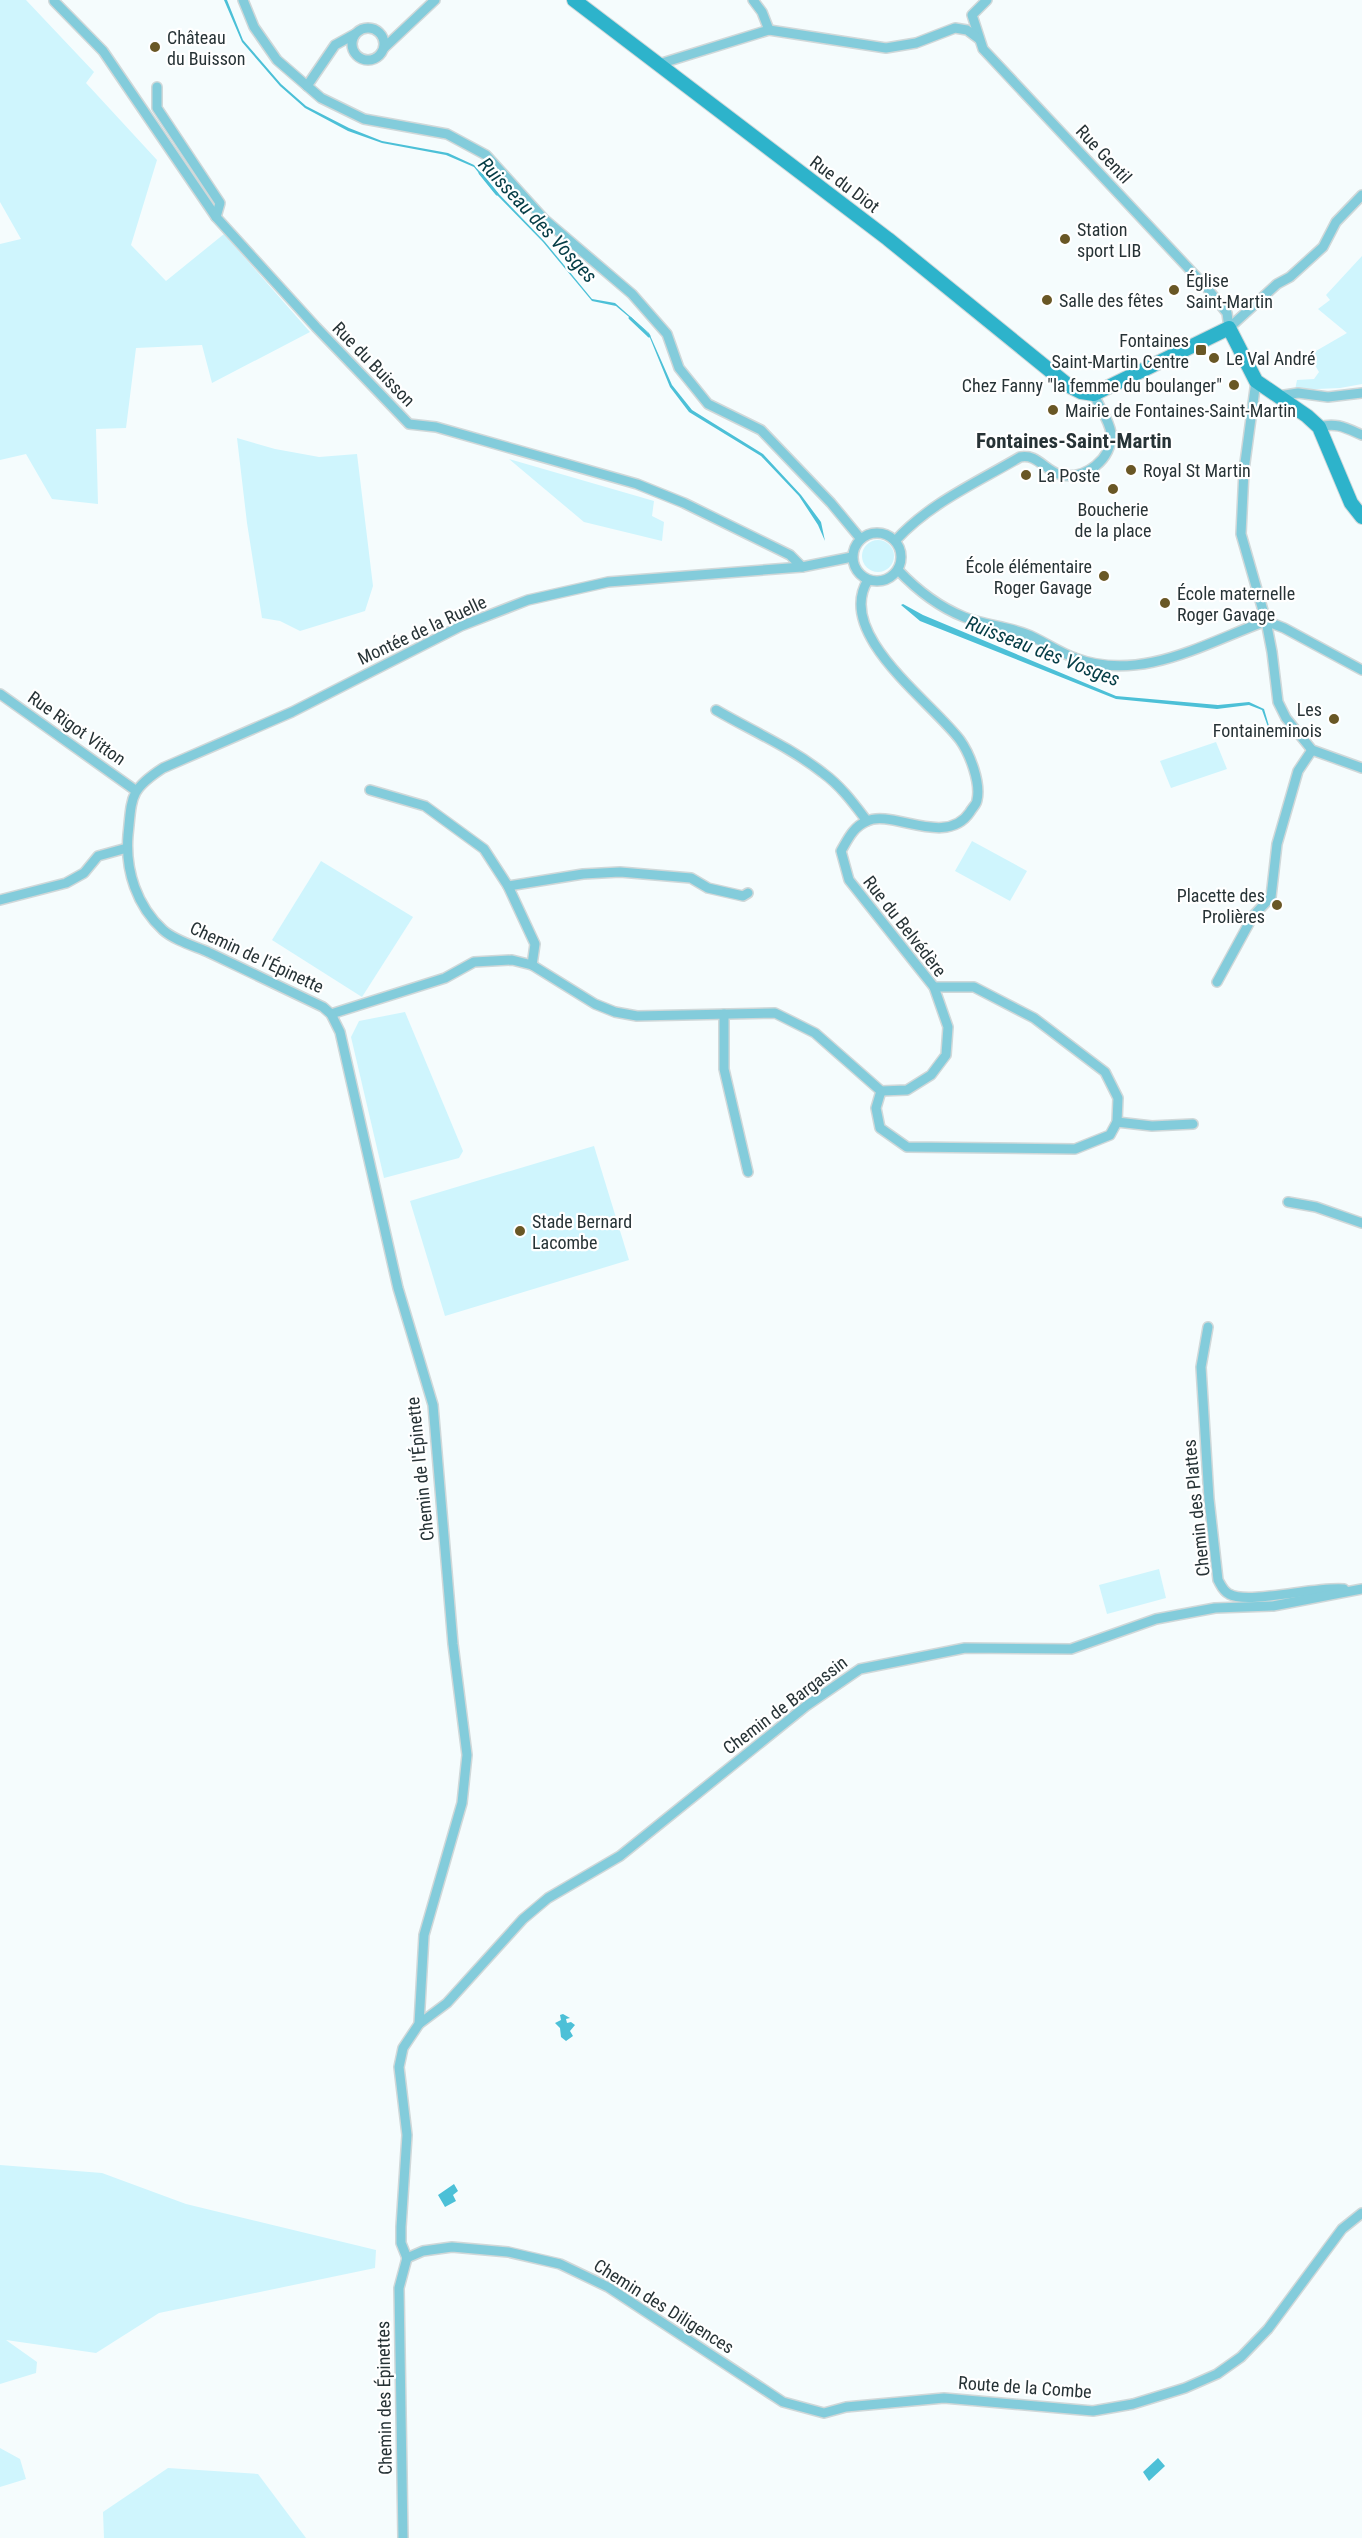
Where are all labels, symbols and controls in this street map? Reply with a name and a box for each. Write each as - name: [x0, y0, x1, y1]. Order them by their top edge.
- place label: Château du Buisson: [167, 27, 246, 69]
- marker: Château du Buisson: [148, 40, 162, 54]
- street label: Rue Gentil: [1072, 120, 1136, 188]
- street label: Rue du Diot: [806, 151, 884, 217]
- water label: Ruisseau des Vosges: [474, 152, 602, 288]
- place label: Station sport LIB: [1077, 219, 1141, 261]
- marker: Station sport LIB: [1058, 232, 1072, 246]
- place label: Église Saint-Martin: [1186, 270, 1273, 312]
- marker: Église Saint-Martin: [1167, 283, 1181, 297]
- place label: Salle des fêtes: [1059, 290, 1163, 311]
- marker: Salle des fêtes: [1040, 293, 1054, 307]
- street label: Rue du Buisson: [328, 317, 420, 411]
- place label: Fontaines Saint-Martin Centre: [1052, 330, 1189, 372]
- marker: Fontaines Saint-Martin Centre: [1194, 343, 1208, 357]
- place label: Le Val André: [1226, 348, 1315, 369]
- marker: Le Val André: [1207, 351, 1221, 365]
- place label: Chez Fanny "la femme du boulanger": [962, 375, 1222, 396]
- marker: Chez Fanny "la femme du boulanger": [1227, 378, 1241, 392]
- place label: Mairie de Fontaines-Saint-Martin: [1065, 400, 1296, 421]
- marker: Mairie de Fontaines-Saint-Martin: [1046, 403, 1060, 417]
- district label: Fontaines-Saint-Martin: [976, 429, 1172, 453]
- place label: Royal St Martin: [1143, 460, 1251, 481]
- marker: Royal St Martin: [1124, 463, 1138, 477]
- place label: La Poste: [1038, 465, 1100, 486]
- marker: La Poste: [1019, 468, 1033, 482]
- marker: Boucherie de la place: [1106, 482, 1120, 496]
- place label: Boucherie de la place: [1075, 499, 1151, 541]
- place label: École élémentaire Roger Gavage: [966, 556, 1092, 598]
- marker: École élémentaire Roger Gavage: [1097, 569, 1111, 583]
- place label: École maternelle Roger Gavage: [1177, 583, 1295, 625]
- street label: Montée de la Ruelle: [354, 591, 490, 669]
- marker: École maternelle Roger Gavage: [1158, 596, 1172, 610]
- water label: Ruisseau des Vosges: [963, 611, 1123, 691]
- street label: Rue Rigot Vitton: [24, 687, 130, 769]
- place label: Les Fontaineminois: [1213, 699, 1322, 741]
- marker: Les Fontaineminois: [1327, 712, 1341, 726]
- street label: Rue du Belvédère: [859, 871, 951, 981]
- place label: Placette des Prolières: [1177, 885, 1265, 927]
- marker: Placette des Prolières: [1270, 898, 1284, 912]
- street label: Chemin de l'Épinette: [187, 917, 327, 997]
- place label: Stade Bernard Lacombe: [532, 1211, 632, 1253]
- marker: Stade Bernard Lacombe: [513, 1224, 527, 1238]
- street label: Chemin de l'Épinette: [402, 1396, 438, 1542]
- street label: Chemin des Plattes: [1178, 1438, 1214, 1578]
- street label: Chemin de Bargassin: [719, 1652, 851, 1758]
- street label: Chemin des Diligences: [590, 2254, 738, 2358]
- street label: Chemin des Épinettes: [372, 2321, 396, 2475]
- street label: Route de la Combe: [958, 2372, 1092, 2402]

